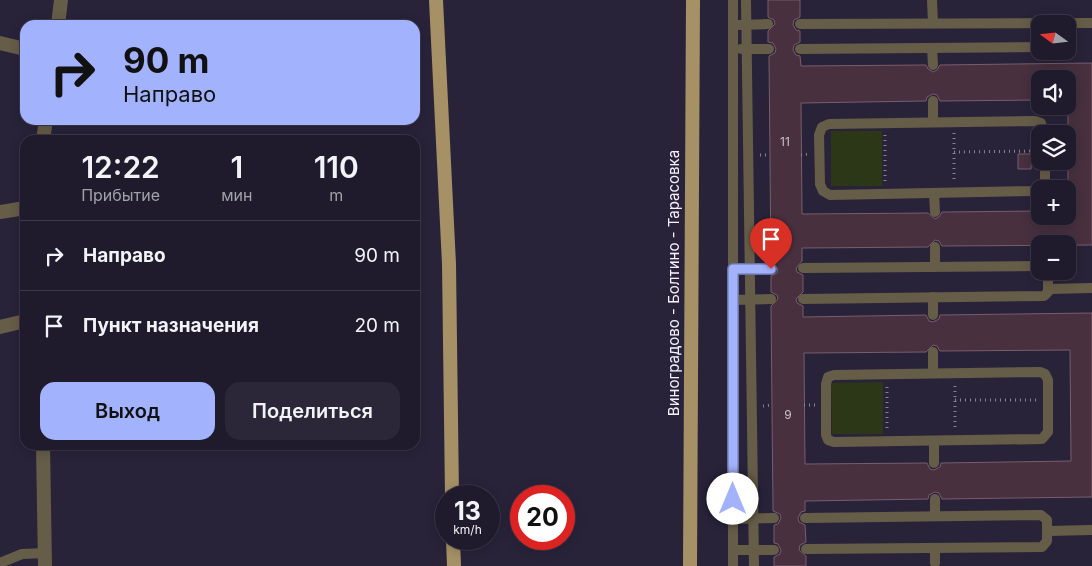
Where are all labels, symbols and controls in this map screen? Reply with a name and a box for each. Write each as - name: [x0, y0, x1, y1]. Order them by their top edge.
- north arrow: [1031, 15, 1076, 60]
- map controls: [1031, 15, 1076, 280]
- text: 90 m: [123, 39, 210, 81]
- icon: right: [40, 40, 105, 105]
- button: sound: [1031, 70, 1076, 115]
- text: Направо: [123, 81, 216, 107]
- button: layers: [1031, 125, 1076, 170]
- house number: 11: [780, 134, 790, 149]
- text: 12:22: [81, 149, 160, 185]
- text: 1: [231, 149, 243, 185]
- text: 110: [314, 149, 359, 185]
- street label: Виноградово - Болтино - Тарасовка: [664, 150, 683, 416]
- button: +: [1031, 180, 1076, 225]
- text: Прибытие: [81, 185, 160, 205]
- text: мин: [221, 185, 252, 205]
- text: m: [329, 185, 343, 205]
- pin: [750, 218, 792, 269]
- icon: arrive: [757, 225, 785, 253]
- button: −: [1031, 235, 1076, 280]
- icon: right: [40, 242, 68, 270]
- text: Направо: [83, 244, 166, 267]
- text: 90 m: [354, 244, 400, 267]
- icon: arrive: [40, 312, 68, 340]
- text: Пункт назначения: [83, 314, 259, 337]
- text: 20 m: [354, 314, 400, 337]
- button: Выход: [40, 382, 215, 440]
- button: Поделиться: [225, 382, 400, 440]
- house number: 9: [784, 407, 792, 422]
- position arrow: [706, 472, 758, 524]
- speed limit sign: 20: [510, 485, 575, 550]
- text: 13: [454, 496, 481, 526]
- text: km/h: [453, 522, 482, 537]

